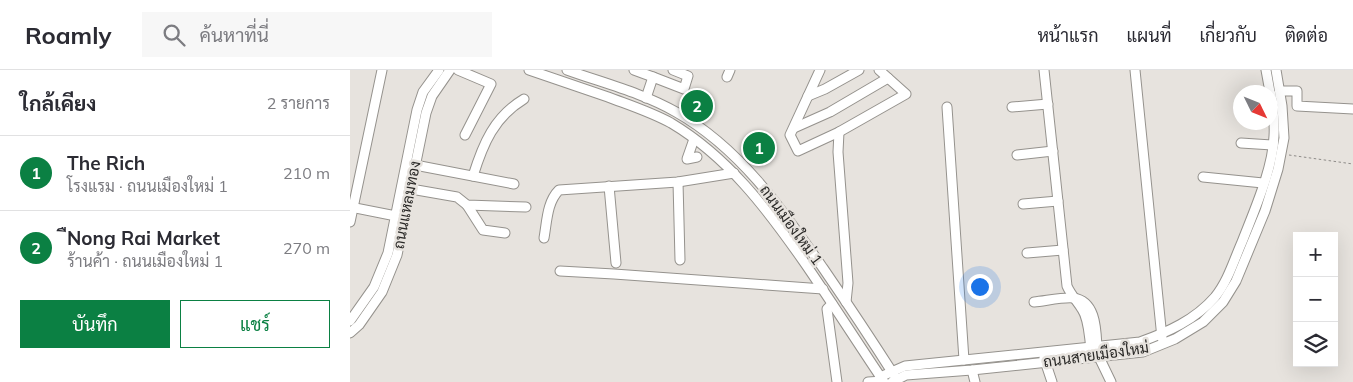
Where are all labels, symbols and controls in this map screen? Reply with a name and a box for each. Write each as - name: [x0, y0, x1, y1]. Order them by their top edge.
- search box: [142, 12, 492, 57]
- text: Roamly: [25, 20, 112, 50]
- icon: search: [160, 21, 188, 49]
- text: ค้นหาที่นี่: [200, 23, 269, 47]
- text: หน้าแรก: [1037, 24, 1099, 47]
- text: แผนที่: [1127, 24, 1171, 47]
- text: เกี่ยวกับ: [1199, 24, 1257, 47]
- text: ติดต่อ: [1285, 24, 1328, 47]
- north arrow: [1233, 85, 1278, 130]
- pin: 2: [681, 87, 713, 125]
- text: ใกล้เคียง: [20, 90, 96, 116]
- text: 2 รายการ: [267, 93, 330, 113]
- pin: 1: [743, 129, 775, 167]
- text: The Rich: [67, 151, 145, 175]
- street label: ถนนแหลมทอง: [389, 159, 424, 251]
- text: 1: [31, 163, 41, 183]
- text: 210 m: [283, 163, 330, 183]
- text: โรงแรม · ถนนเมืองใหม่ 1: [67, 176, 228, 196]
- street label: ถนนเมืองใหม่ 1: [756, 181, 827, 269]
- text: ืNong Rai Market: [67, 226, 220, 250]
- map controls: [1293, 232, 1338, 367]
- button: +: [1293, 232, 1338, 277]
- text: 2: [31, 238, 41, 258]
- text: 270 m: [283, 238, 330, 258]
- text: ร้านค้า · ถนนเมืองใหม่ 1: [67, 251, 223, 271]
- your location: [967, 274, 993, 300]
- button: −: [1293, 277, 1338, 322]
- button: บันทึก: [20, 300, 170, 348]
- button: แชร์: [180, 300, 330, 348]
- button: layers: [1293, 322, 1338, 367]
- street label: ถนนสายเมืองใหม่: [1042, 338, 1150, 371]

